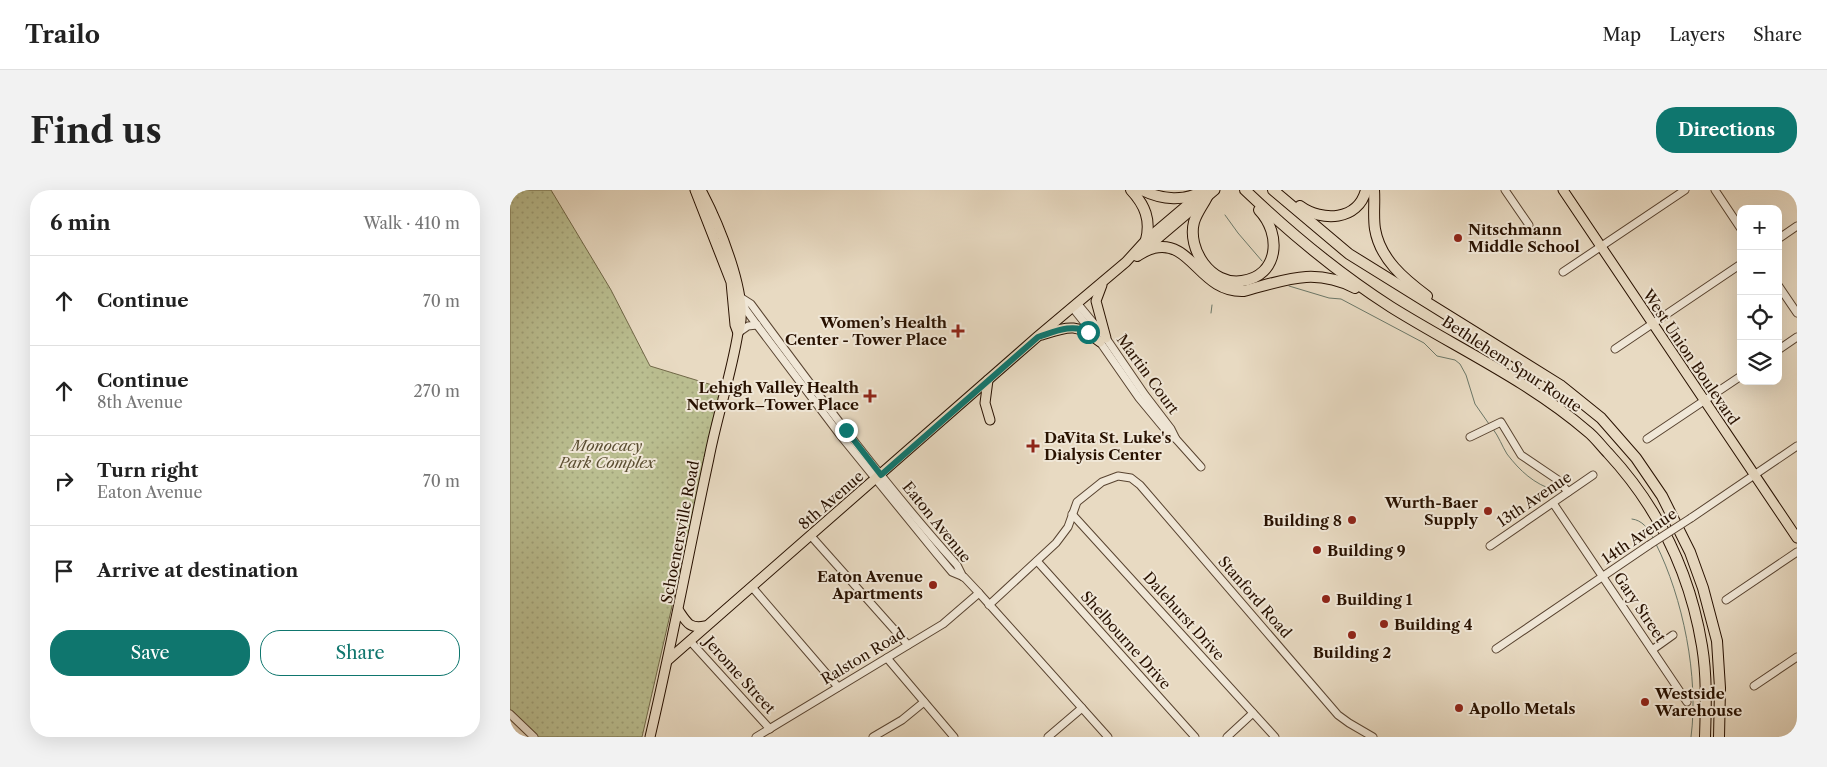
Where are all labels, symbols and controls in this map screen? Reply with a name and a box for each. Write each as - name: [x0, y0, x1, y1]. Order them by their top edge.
- text: Trailo: [25, 20, 100, 49]
- text: Map: [1603, 24, 1641, 46]
- text: Layers: [1669, 24, 1725, 46]
- text: Share: [1753, 24, 1802, 46]
- button: Directions: [1656, 107, 1797, 153]
- text: Find us: [30, 109, 162, 152]
- map controls: [1737, 205, 1782, 385]
- button: +: [1737, 205, 1782, 250]
- text: 6 min: [50, 210, 111, 235]
- text: Walk · 410 m: [363, 213, 460, 233]
- place label: Nitschmann Middle School: [1468, 220, 1580, 256]
- marker: Nitschmann Middle School: [1452, 232, 1464, 244]
- button: −: [1737, 250, 1782, 295]
- street label: West Union Boulevard: [1638, 285, 1743, 428]
- icon: ahead: [50, 287, 78, 315]
- text: Continue: [97, 289, 189, 312]
- text: 70 m: [423, 291, 460, 311]
- button: locate: [1737, 295, 1782, 340]
- street label: Bethlehem Spur Route: [1439, 312, 1585, 416]
- place label: Women’s Health Center - Tower Place: [785, 313, 948, 349]
- route start: [1077, 321, 1100, 344]
- marker: Women’s Health Center - Tower Place: [951, 324, 965, 338]
- street label: Martin Court: [1113, 330, 1184, 418]
- button: layers: [1737, 340, 1782, 385]
- text: Continue: [97, 369, 189, 392]
- icon: ahead: [50, 377, 78, 405]
- place label: Lehigh Valley Health Network–Tower Place: [686, 378, 860, 414]
- text: 270 m: [414, 381, 460, 401]
- marker: Lehigh Valley Health Network–Tower Place: [863, 389, 877, 403]
- text: 8th Avenue: [97, 392, 183, 412]
- route end: [835, 419, 858, 442]
- place label: DaVita St. Luke's Dialysis Center: [1044, 428, 1171, 464]
- park label: Monocacy Park Complex: [558, 436, 656, 472]
- marker: DaVita St. Luke's Dialysis Center: [1026, 439, 1040, 453]
- text: Turn right: [97, 459, 198, 482]
- street label: Schoenersville Road: [657, 459, 703, 605]
- street label: 8th Avenue: [794, 466, 868, 534]
- icon: right: [50, 467, 78, 495]
- street label: 13th Avenue: [1493, 467, 1575, 531]
- text: 70 m: [423, 471, 460, 491]
- street label: Eaton Avenue: [899, 478, 975, 566]
- text: Eaton Avenue: [97, 482, 202, 502]
- place label: Wurth-Baer Supply: [1384, 493, 1479, 529]
- street label: 14th Avenue: [1598, 504, 1680, 568]
- marker: Wurth-Baer Supply: [1482, 505, 1494, 517]
- place label: Building 8: [1263, 511, 1342, 530]
- marker: Building 8: [1346, 514, 1358, 526]
- place label: Building 9: [1327, 541, 1406, 560]
- marker: Building 9: [1311, 544, 1323, 556]
- street label: Stanford Road: [1214, 552, 1296, 642]
- icon: arrive: [50, 557, 78, 585]
- text: Arrive at destination: [97, 559, 298, 582]
- place label: Eaton Avenue Apartments: [817, 567, 923, 603]
- street label: Dalehurst Drive: [1139, 568, 1229, 664]
- street label: Gary Street: [1610, 568, 1671, 646]
- marker: Eaton Avenue Apartments: [927, 579, 939, 591]
- street label: Shelbourne Drive: [1077, 587, 1175, 693]
- place label: Building 1: [1336, 590, 1413, 609]
- marker: Building 1: [1320, 593, 1332, 605]
- place label: Building 4: [1394, 615, 1473, 634]
- marker: Building 4: [1378, 618, 1390, 630]
- street label: Ralston Road: [817, 623, 909, 689]
- marker: Building 2: [1346, 629, 1358, 641]
- button: Save: [50, 630, 250, 676]
- button: Share: [260, 630, 460, 676]
- street label: Jerome Street: [699, 631, 780, 718]
- place label: Building 2: [1313, 643, 1391, 662]
- place label: Westside Warehouse: [1654, 684, 1742, 720]
- marker: Westside Warehouse: [1639, 696, 1651, 708]
- place label: Apollo Metals: [1468, 699, 1576, 718]
- marker: Apollo Metals: [1453, 702, 1465, 714]

